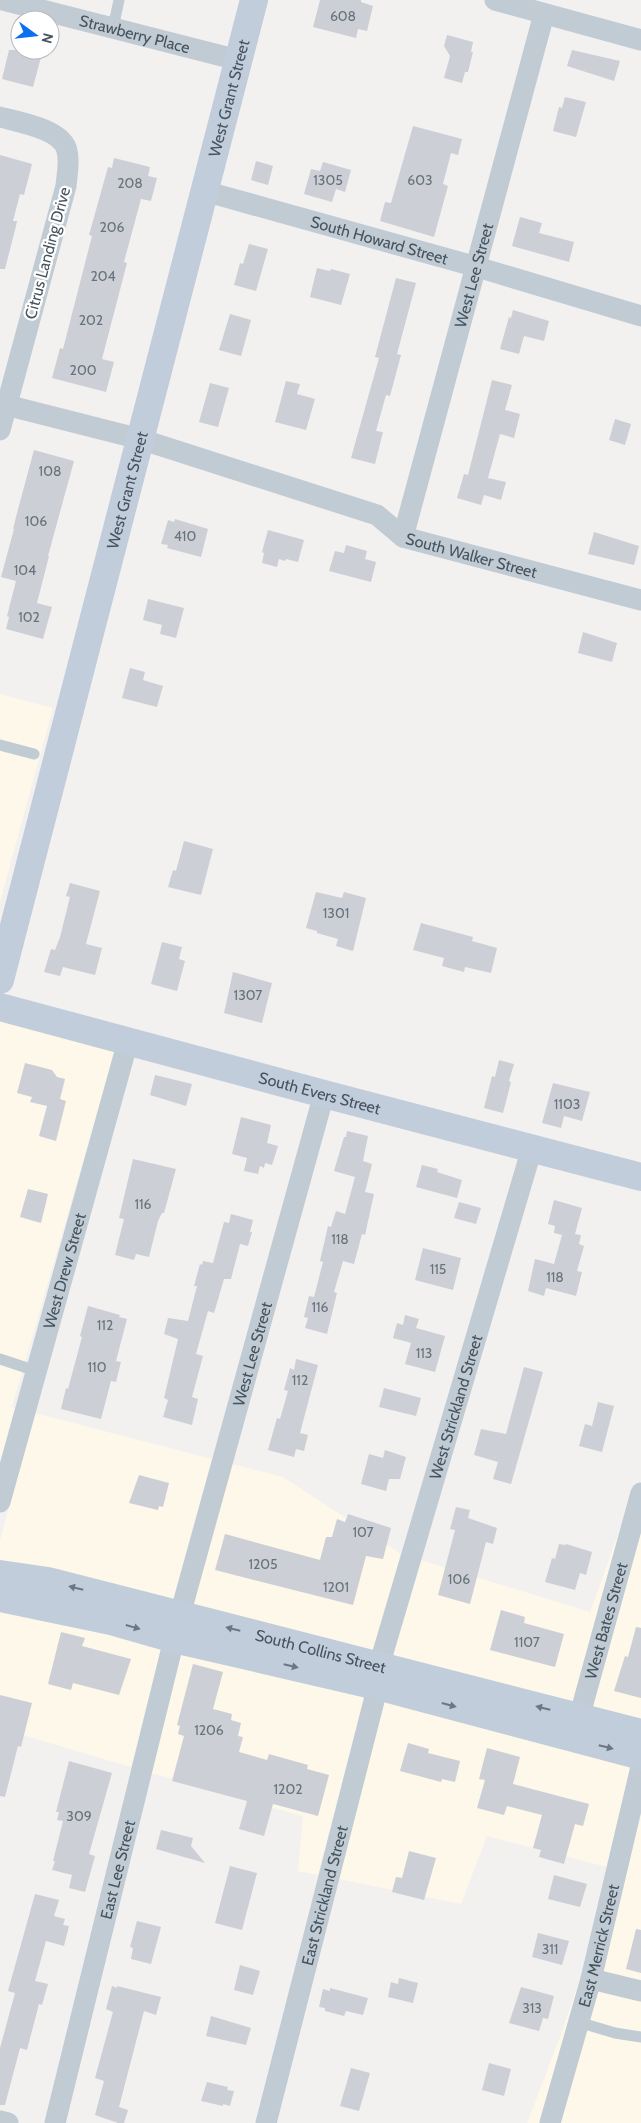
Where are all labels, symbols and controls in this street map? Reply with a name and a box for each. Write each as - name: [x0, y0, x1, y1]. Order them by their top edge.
- house number: 608: [330, 7, 356, 25]
- north arrow: [10, 10, 60, 60]
- street label: Strawberry Place: [77, 11, 192, 57]
- text: N: [38, 31, 58, 45]
- street label: West Grant Street: [205, 37, 254, 159]
- house number: 1305: [313, 171, 343, 189]
- house number: 603: [407, 171, 433, 189]
- house number: 208: [117, 174, 143, 192]
- street label: Citrus Landing Drive: [21, 185, 74, 321]
- street label: South Howard Street: [308, 212, 451, 269]
- house number: 206: [99, 218, 125, 236]
- street label: West Lee Street: [451, 221, 497, 330]
- house number: 204: [90, 267, 116, 285]
- house number: 202: [79, 311, 103, 329]
- house number: 200: [70, 361, 97, 379]
- street label: West Grant Street: [103, 429, 152, 551]
- house number: 108: [39, 462, 61, 480]
- house number: 106: [25, 512, 47, 530]
- house number: 410: [174, 527, 196, 545]
- street label: South Walker Street: [404, 529, 540, 582]
- house number: 104: [14, 561, 36, 579]
- house number: 102: [18, 608, 40, 626]
- house number: 1301: [323, 904, 349, 922]
- house number: 1307: [234, 986, 262, 1004]
- street label: South Evers Street: [257, 1068, 383, 1119]
- house number: 1103: [554, 1095, 580, 1113]
- house number: 116: [134, 1195, 152, 1213]
- street label: West Drew Street: [40, 1210, 90, 1331]
- house number: 118: [331, 1230, 349, 1248]
- house number: 115: [430, 1260, 446, 1278]
- house number: 118: [546, 1268, 564, 1286]
- house number: 116: [311, 1298, 329, 1316]
- street label: West Lee Street: [229, 1299, 276, 1408]
- house number: 112: [97, 1316, 113, 1334]
- street label: West Strickland Street: [426, 1332, 486, 1482]
- house number: 113: [416, 1344, 432, 1362]
- house number: 110: [88, 1358, 107, 1376]
- house number: 112: [292, 1371, 308, 1389]
- house number: 107: [352, 1523, 374, 1541]
- house number: 1205: [248, 1555, 278, 1573]
- street label: West Bates Street: [581, 1560, 632, 1681]
- house number: 106: [448, 1570, 470, 1588]
- house number: 1201: [323, 1578, 349, 1596]
- one-way arrow: [68, 1584, 83, 1592]
- one-way arrow: [126, 1624, 141, 1632]
- one-way arrow: [225, 1624, 240, 1632]
- street label: South Collins Street: [253, 1626, 388, 1677]
- house number: 1107: [514, 1633, 540, 1651]
- one-way arrow: [283, 1662, 298, 1670]
- one-way arrow: [441, 1701, 456, 1709]
- one-way arrow: [535, 1704, 550, 1712]
- house number: 1206: [194, 1721, 224, 1739]
- one-way arrow: [598, 1743, 613, 1751]
- house number: 1202: [273, 1780, 303, 1798]
- house number: 309: [66, 1807, 92, 1825]
- street label: East Lee Street: [97, 1818, 139, 1921]
- street label: East Strickland Street: [298, 1823, 352, 1967]
- street label: East Merrick Street: [574, 1882, 623, 2009]
- house number: 311: [542, 1940, 558, 1958]
- house number: 313: [522, 1999, 542, 2017]

